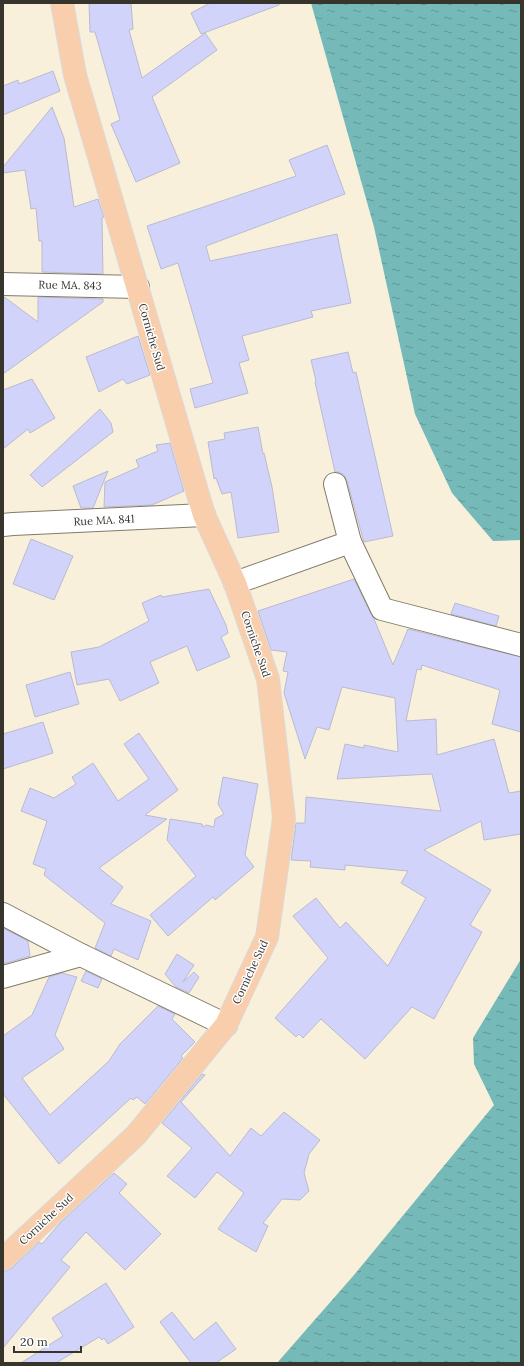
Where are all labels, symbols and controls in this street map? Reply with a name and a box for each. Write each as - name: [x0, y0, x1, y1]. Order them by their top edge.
- street label: Rue MA. 843: [38, 277, 102, 293]
- street label: Corniche Sud: [136, 302, 168, 373]
- street label: Rue MA. 841: [73, 511, 135, 529]
- street label: Corniche Sud: [238, 609, 274, 679]
- street label: Corniche Sud: [229, 937, 271, 1006]
- street label: Corniche Sud: [16, 1190, 76, 1248]
- scale bar: [14, 1328, 81, 1354]
- text: 20 m: [20, 1334, 48, 1349]

